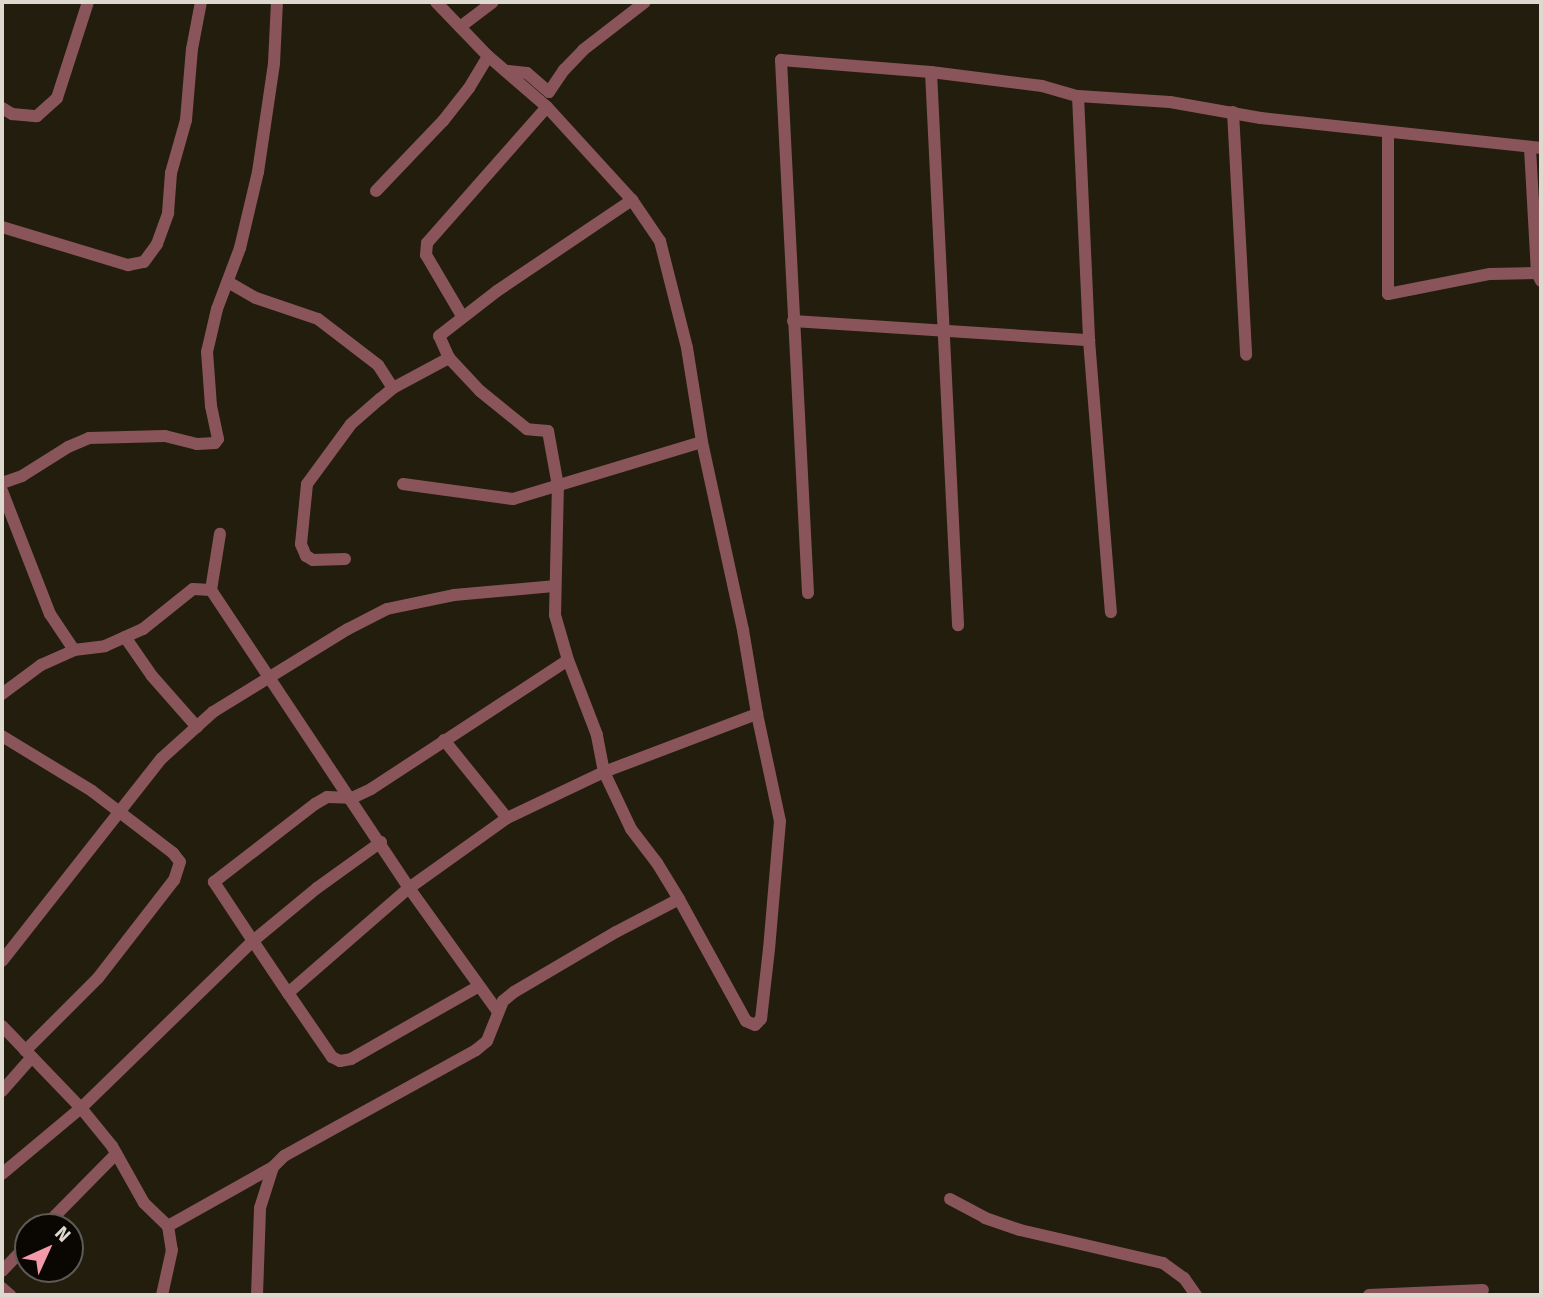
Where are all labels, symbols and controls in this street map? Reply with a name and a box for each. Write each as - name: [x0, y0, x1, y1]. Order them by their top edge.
- north arrow: [14, 1213, 84, 1283]
- text: N: [50, 1222, 75, 1247]

